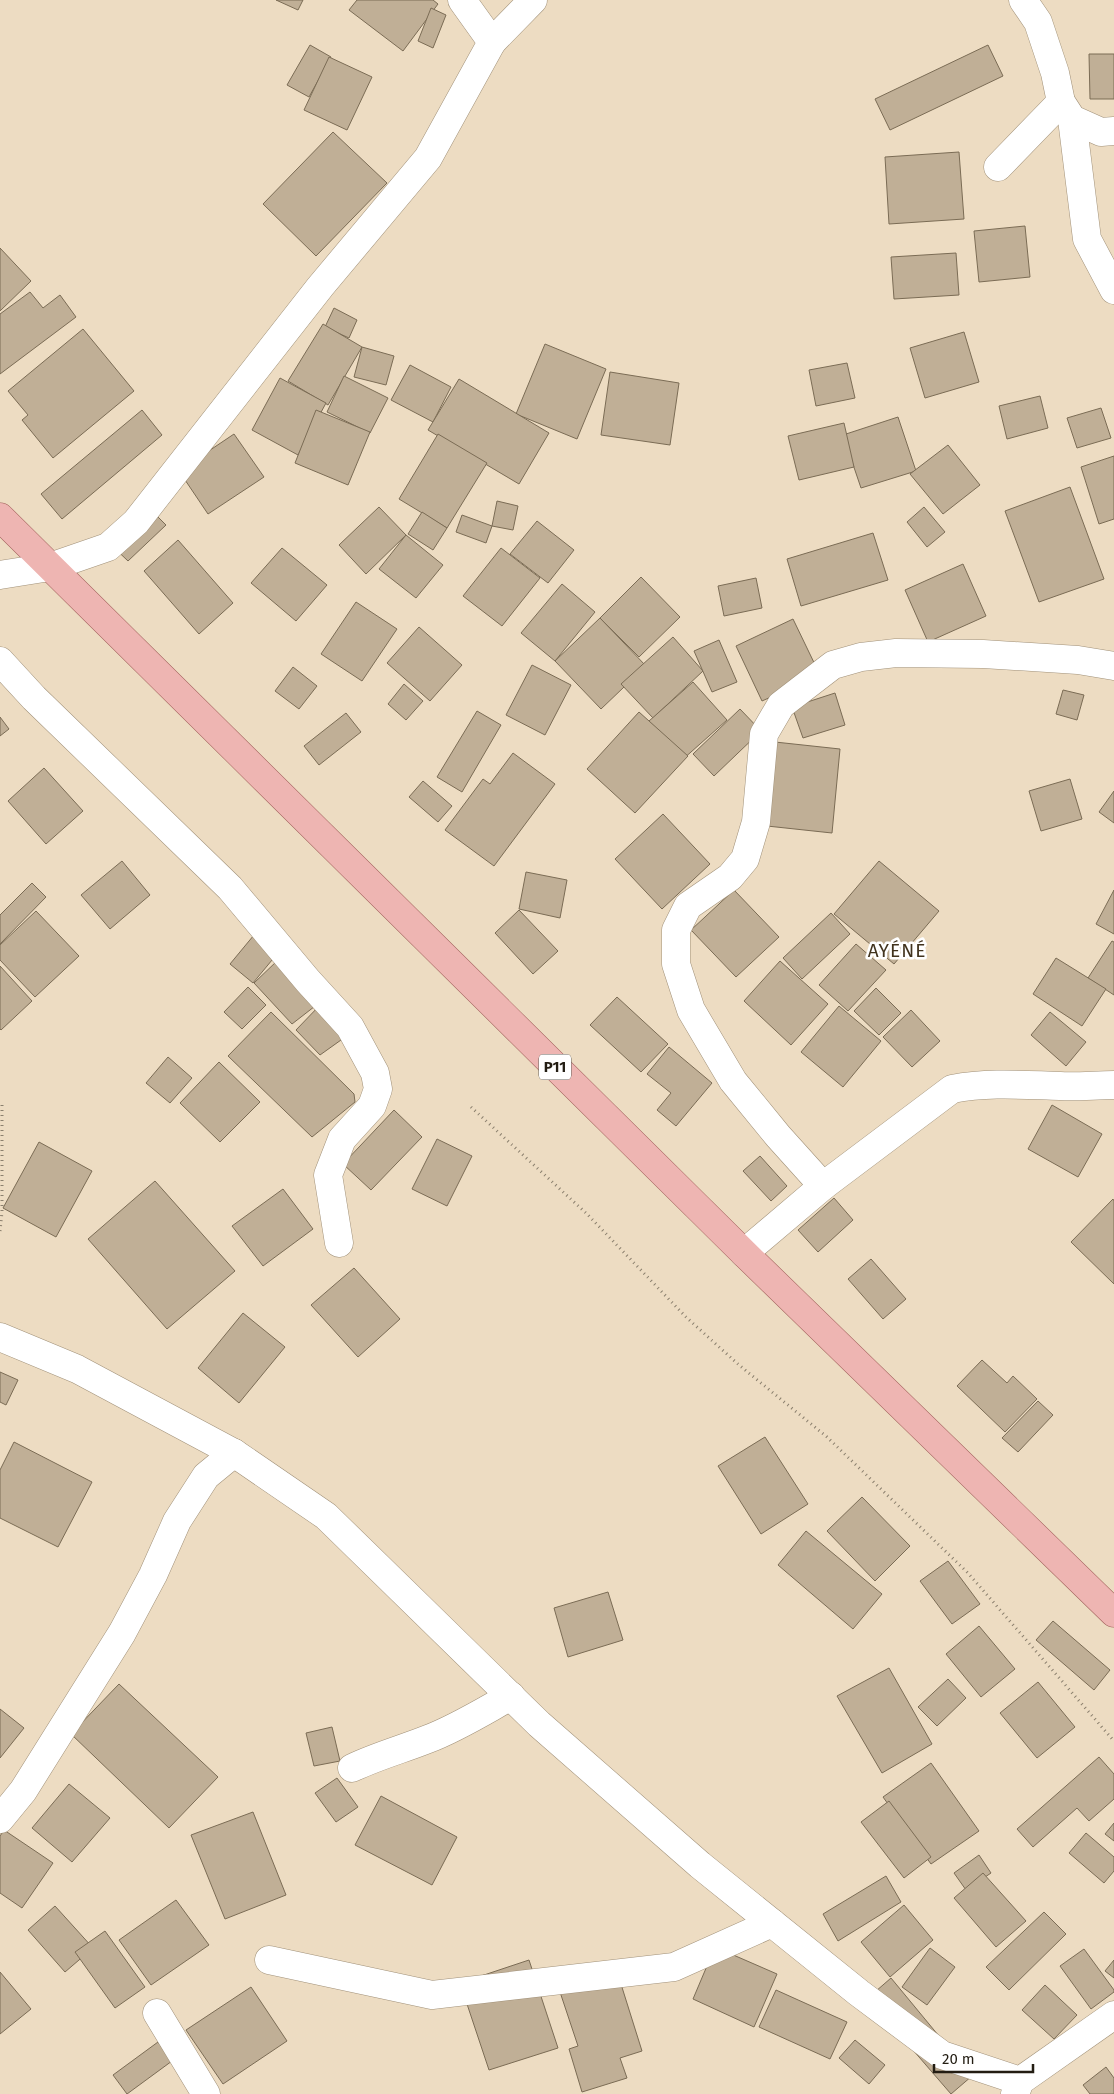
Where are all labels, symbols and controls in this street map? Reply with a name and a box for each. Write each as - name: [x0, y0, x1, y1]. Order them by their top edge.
- district label: AYÉNÉ: [868, 939, 926, 962]
- road number: P11: [539, 1054, 571, 1080]
- scale bar: [934, 2042, 1033, 2074]
- text: 20 m: [942, 2050, 975, 2068]

